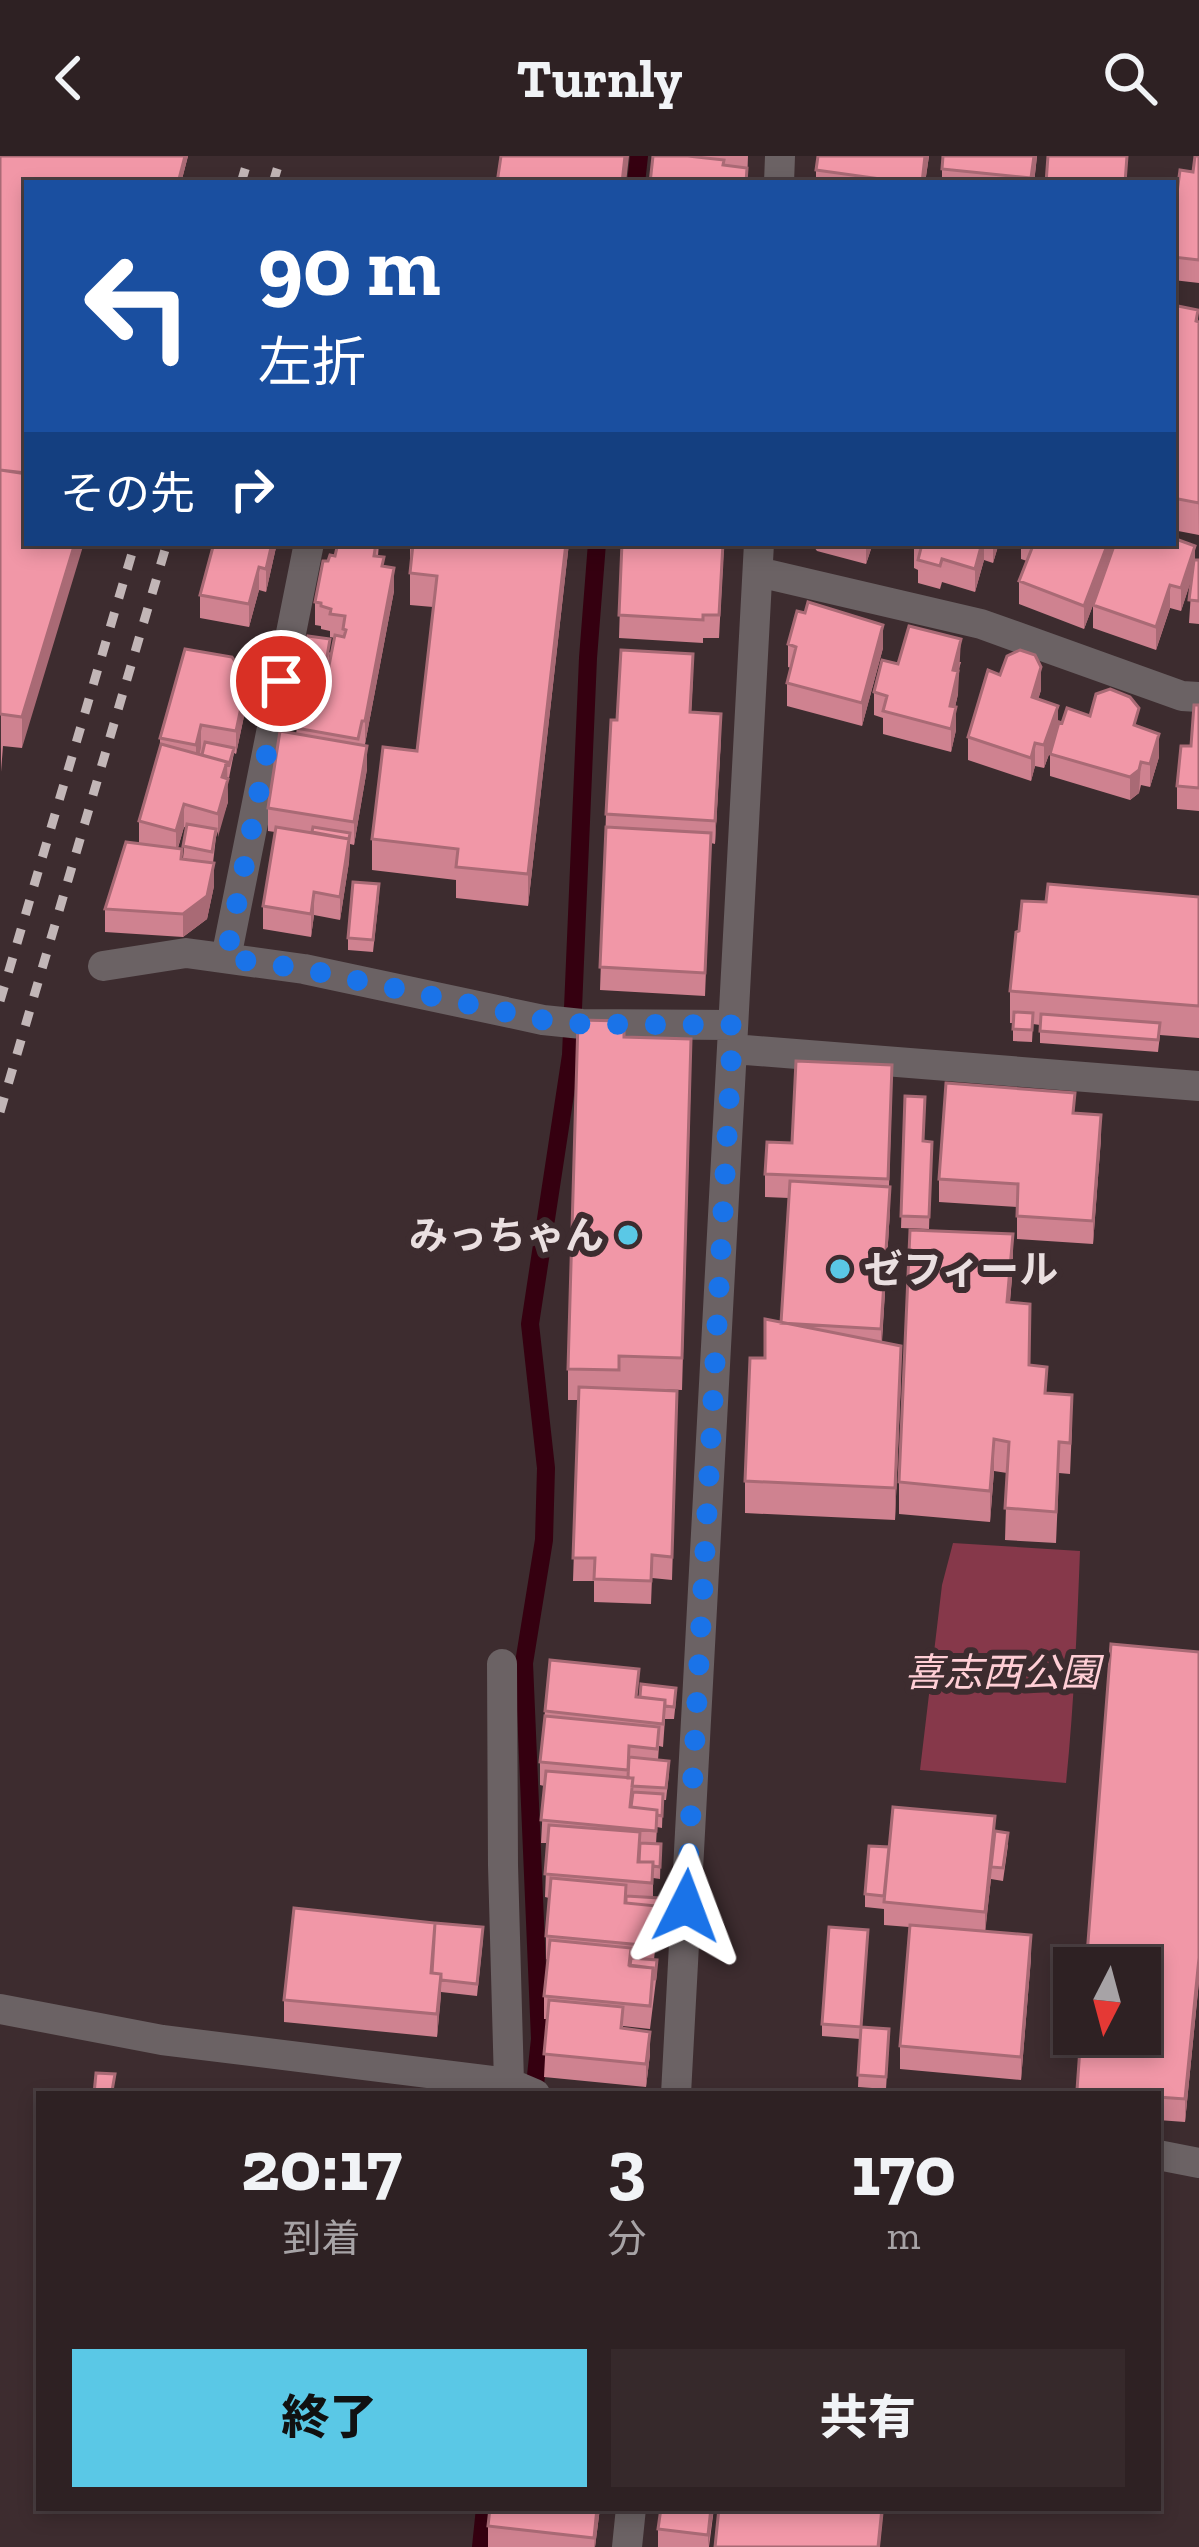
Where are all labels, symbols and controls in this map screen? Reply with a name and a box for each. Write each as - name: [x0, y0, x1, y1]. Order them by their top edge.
- icon: back: [36, 45, 102, 111]
- icon: search: [1097, 45, 1163, 111]
- text: Turnly: [517, 46, 682, 111]
- text: 90 m: [258, 216, 441, 317]
- icon: left: [60, 228, 216, 384]
- text: 左折: [258, 330, 366, 395]
- icon: right: [219, 456, 285, 522]
- text: その先: [60, 467, 195, 521]
- pin: [230, 630, 332, 732]
- icon: arrive: [248, 648, 314, 714]
- place label: みっちゃん: [409, 1212, 604, 1259]
- marker: みっちゃん: [615, 1222, 641, 1248]
- place label: ゼフィール: [864, 1246, 1058, 1293]
- marker: ゼフィール: [827, 1256, 853, 1282]
- park label: 喜志西公園: [904, 1649, 1104, 1696]
- position arrow: [623, 1843, 749, 1969]
- north arrow: [1053, 1947, 1161, 2055]
- map controls: [1053, 1947, 1161, 2055]
- text: 20:17: [241, 2122, 402, 2208]
- text: 3: [608, 2122, 646, 2208]
- text: 170: [851, 2127, 956, 2213]
- text: m: [887, 2212, 920, 2259]
- text: 到着: [283, 2215, 361, 2262]
- text: 分: [607, 2215, 646, 2262]
- button: 終了: [72, 2349, 587, 2487]
- button: 共有: [611, 2349, 1125, 2487]

